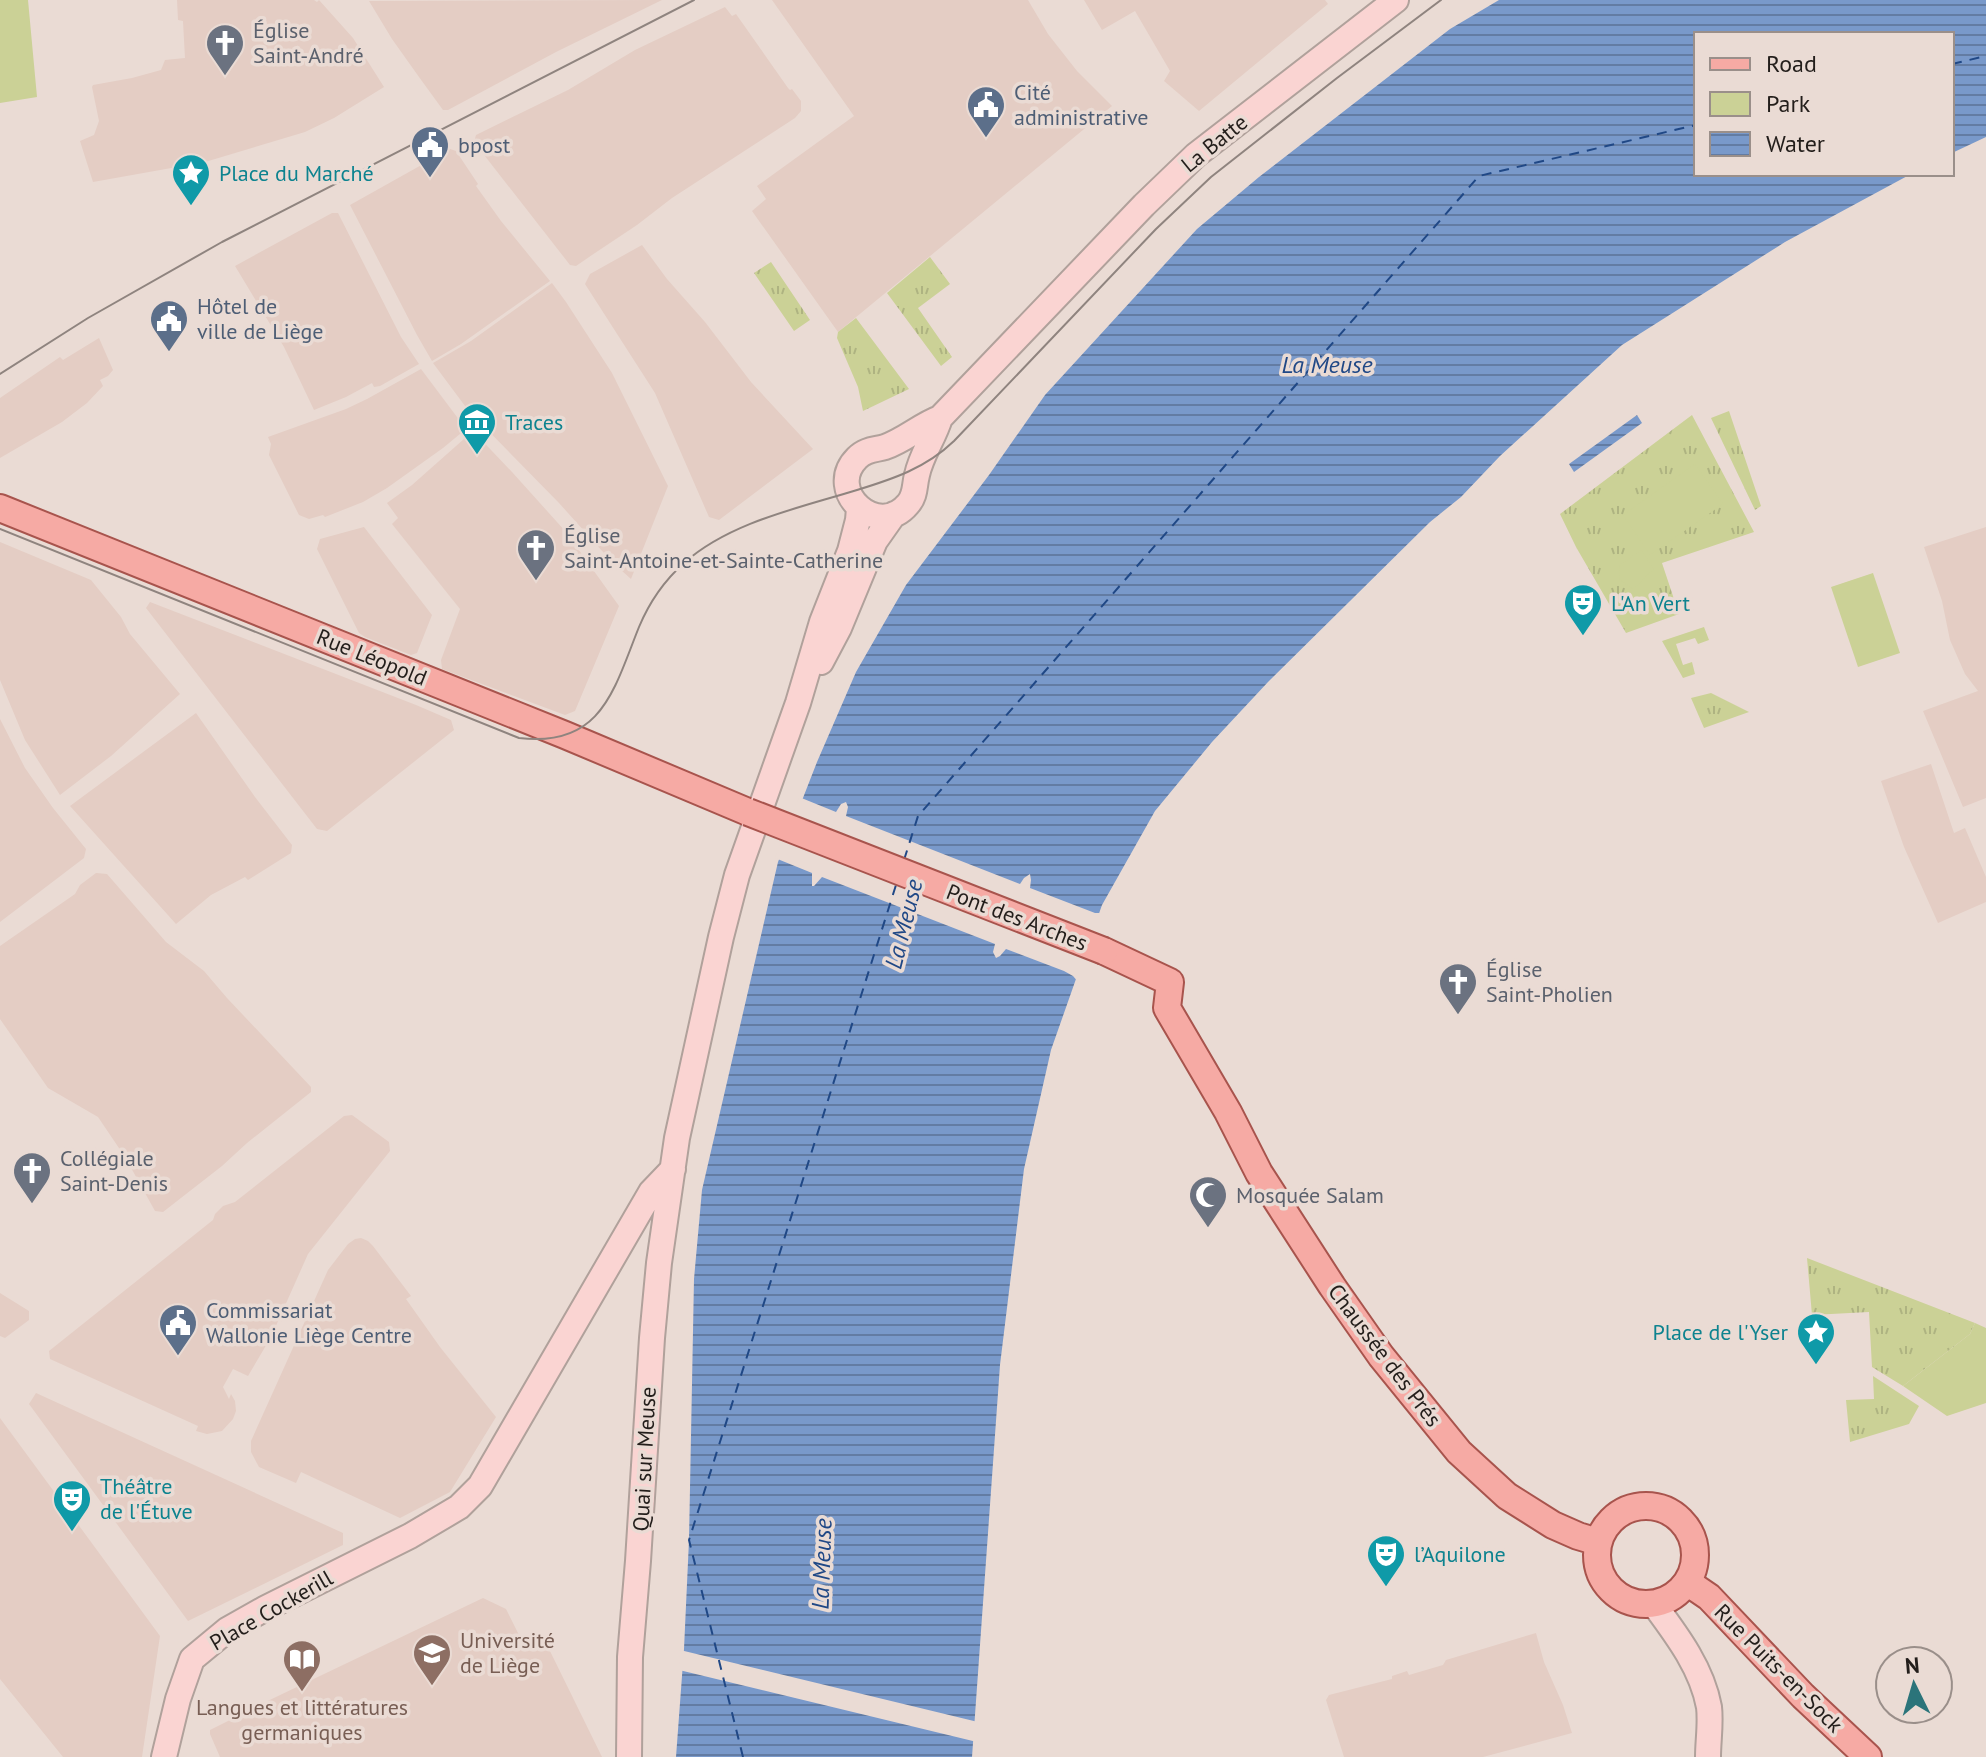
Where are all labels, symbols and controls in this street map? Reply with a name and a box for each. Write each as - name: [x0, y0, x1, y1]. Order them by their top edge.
- place label: Église Saint-André: [253, 16, 364, 69]
- church icon: Église Saint-André: [204, 22, 246, 77]
- legend: [1694, 32, 1954, 176]
- text: Road: [1766, 48, 1817, 79]
- place label: Cité administrative: [1014, 78, 1148, 131]
- public building icon: Cité administrative: [965, 84, 1007, 139]
- text: Park: [1766, 88, 1811, 119]
- street label: La Batte: [1175, 108, 1253, 178]
- public building icon: bpost: [409, 124, 451, 179]
- text: Water: [1766, 128, 1825, 159]
- place label: bpost: [458, 131, 511, 159]
- place icon: Place du Marché: [170, 152, 212, 207]
- place label: Place du Marché: [219, 159, 374, 187]
- place label: Hôtel de ville de Liège: [197, 292, 323, 345]
- public building icon: Hôtel de ville de Liège: [148, 298, 190, 353]
- water label: La Meuse: [1281, 349, 1373, 380]
- museum icon: Traces: [456, 401, 498, 456]
- place label: Traces: [505, 408, 563, 436]
- place label: Église Saint-Antoine-et-Sainte-Catherine: [564, 521, 883, 574]
- church icon: Église Saint-Antoine-et-Sainte-Catherine: [515, 527, 557, 582]
- theatre icon: L'An Vert: [1562, 582, 1604, 637]
- place label: L'An Vert: [1611, 589, 1690, 617]
- street label: Rue Léopold: [313, 622, 431, 692]
- water label: La Meuse: [877, 876, 930, 972]
- street label: Pont des Arches: [942, 877, 1092, 957]
- place label: Église Saint-Pholien: [1486, 955, 1613, 1008]
- church icon: Église Saint-Pholien: [1437, 961, 1479, 1016]
- place label: Collégiale Saint-Denis: [60, 1144, 168, 1197]
- church icon: Collégiale Saint-Denis: [11, 1150, 53, 1205]
- mosque icon: Mosquée Salam: [1187, 1174, 1229, 1229]
- place label: Mosquée Salam: [1236, 1181, 1384, 1209]
- street label: Chaussée des Prés: [1322, 1278, 1448, 1432]
- place label: Commissariat Wallonie Liège Centre: [206, 1296, 412, 1349]
- public building icon: Commissariat Wallonie Liège Centre: [157, 1302, 199, 1357]
- place icon: Place de l'Yser: [1795, 1311, 1837, 1366]
- place label: Place de l'Yser: [1652, 1318, 1789, 1346]
- street label: Quai sur Meuse: [626, 1386, 662, 1532]
- place label: Théâtre de l'Étuve: [100, 1472, 193, 1525]
- theatre icon: Théâtre de l'Étuve: [51, 1478, 93, 1533]
- water label: La Meuse: [804, 1518, 839, 1610]
- theatre icon: l’Aquilone: [1365, 1533, 1407, 1588]
- place label: l’Aquilone: [1414, 1540, 1506, 1568]
- street label: Place Cockerill: [205, 1563, 338, 1656]
- street label: Rue Puits-en-Sock: [1709, 1598, 1850, 1739]
- place label: Université de Liège: [460, 1626, 555, 1679]
- school or university icon: Université de Liège: [411, 1632, 453, 1687]
- library icon: Langues et littératures germaniques: [281, 1638, 323, 1693]
- north arrow: [1874, 1645, 1954, 1725]
- text: N: [1904, 1650, 1921, 1680]
- place label: Langues et littératures germaniques: [196, 1693, 408, 1746]

